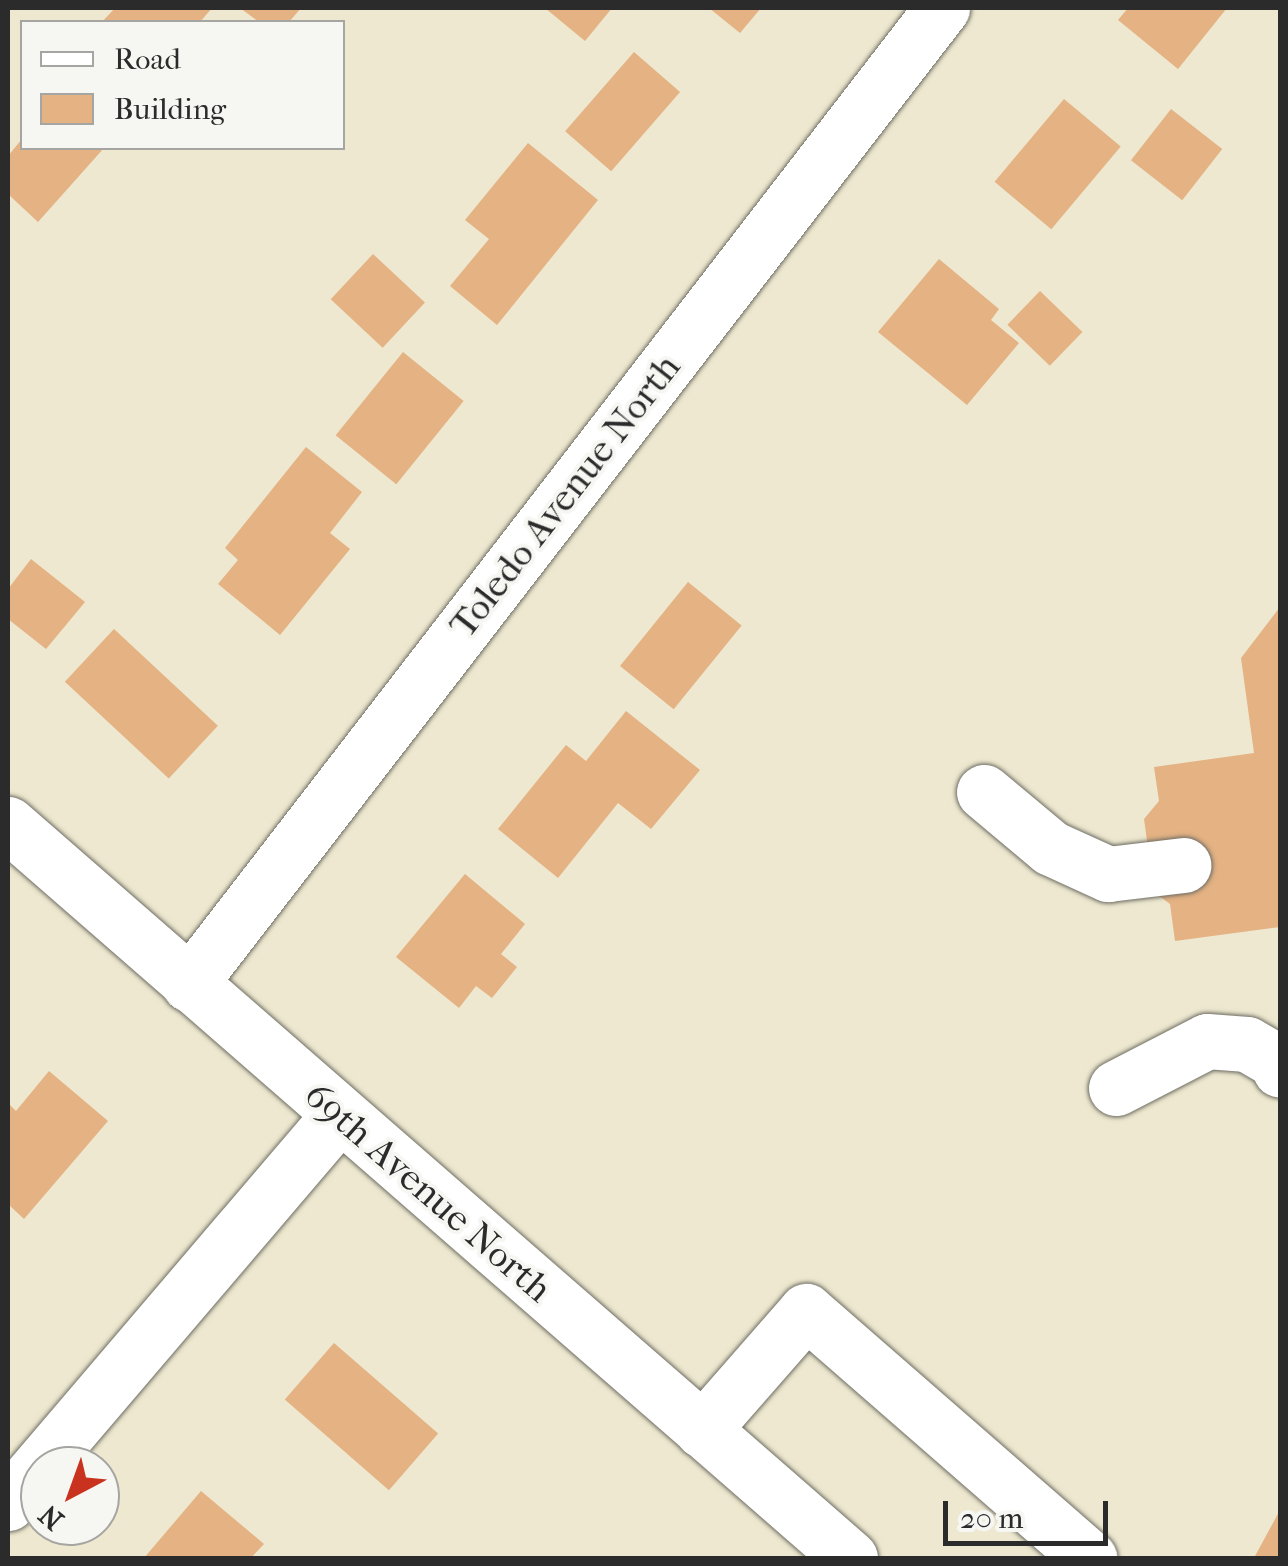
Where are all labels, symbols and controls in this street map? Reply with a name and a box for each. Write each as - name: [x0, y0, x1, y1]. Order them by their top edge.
- legend: [20, 20, 345, 150]
- text: Road: [114, 42, 181, 77]
- text: Building: [114, 92, 226, 127]
- street label: Toledo Avenue North: [440, 345, 690, 647]
- street label: 69th Avenue North: [295, 1072, 561, 1312]
- north arrow: [20, 1446, 120, 1546]
- scale bar: [948, 1481, 1113, 1543]
- text: N: [32, 1498, 70, 1537]
- text: 20 m: [960, 1501, 1023, 1536]

